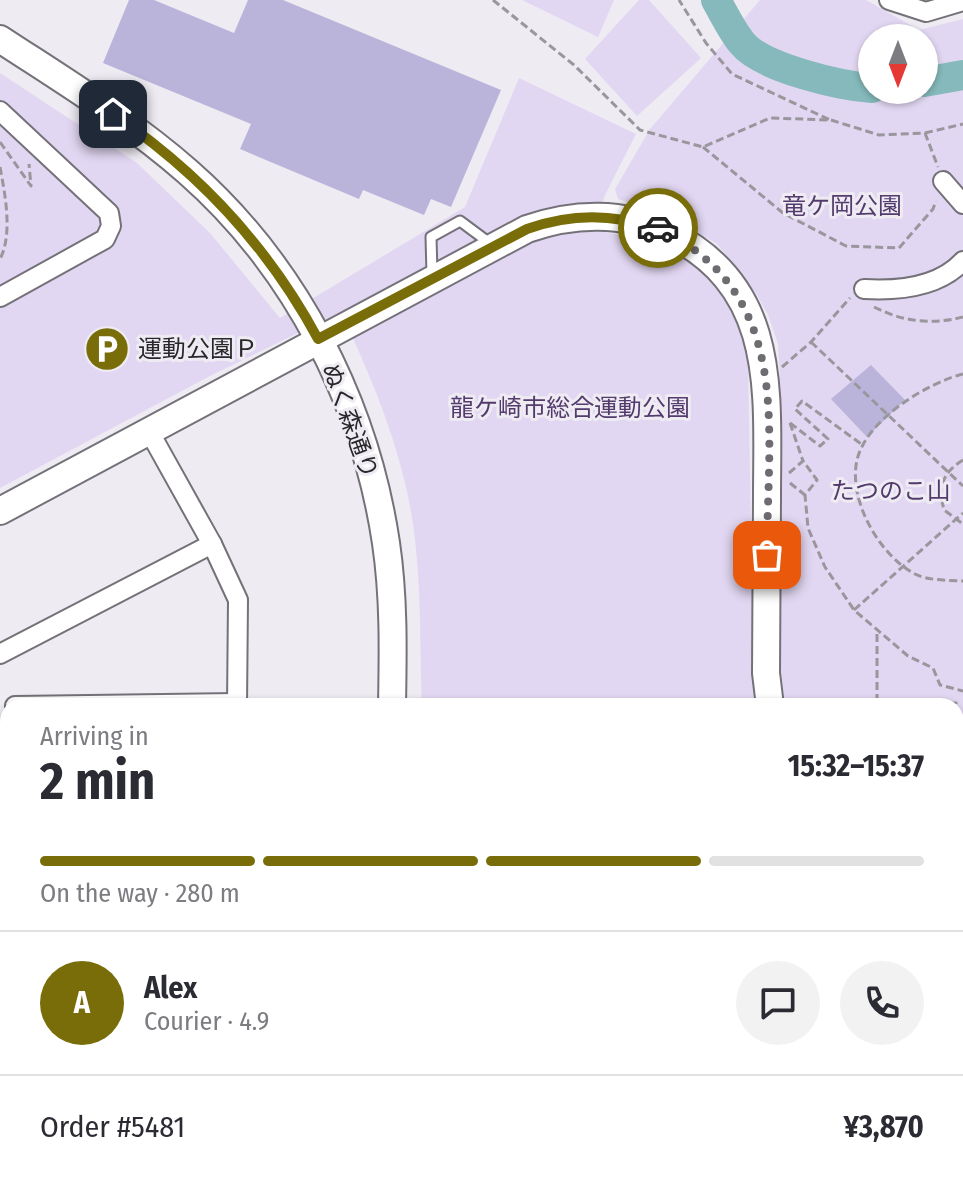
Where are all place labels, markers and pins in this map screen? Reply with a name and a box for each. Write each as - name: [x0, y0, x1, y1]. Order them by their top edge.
- pin: [79, 80, 147, 148]
- parking icon: 運動公園Ｐ: [83, 325, 131, 373]
- place label: 運動公園Ｐ: [138, 335, 258, 363]
- pin: [733, 521, 801, 589]

